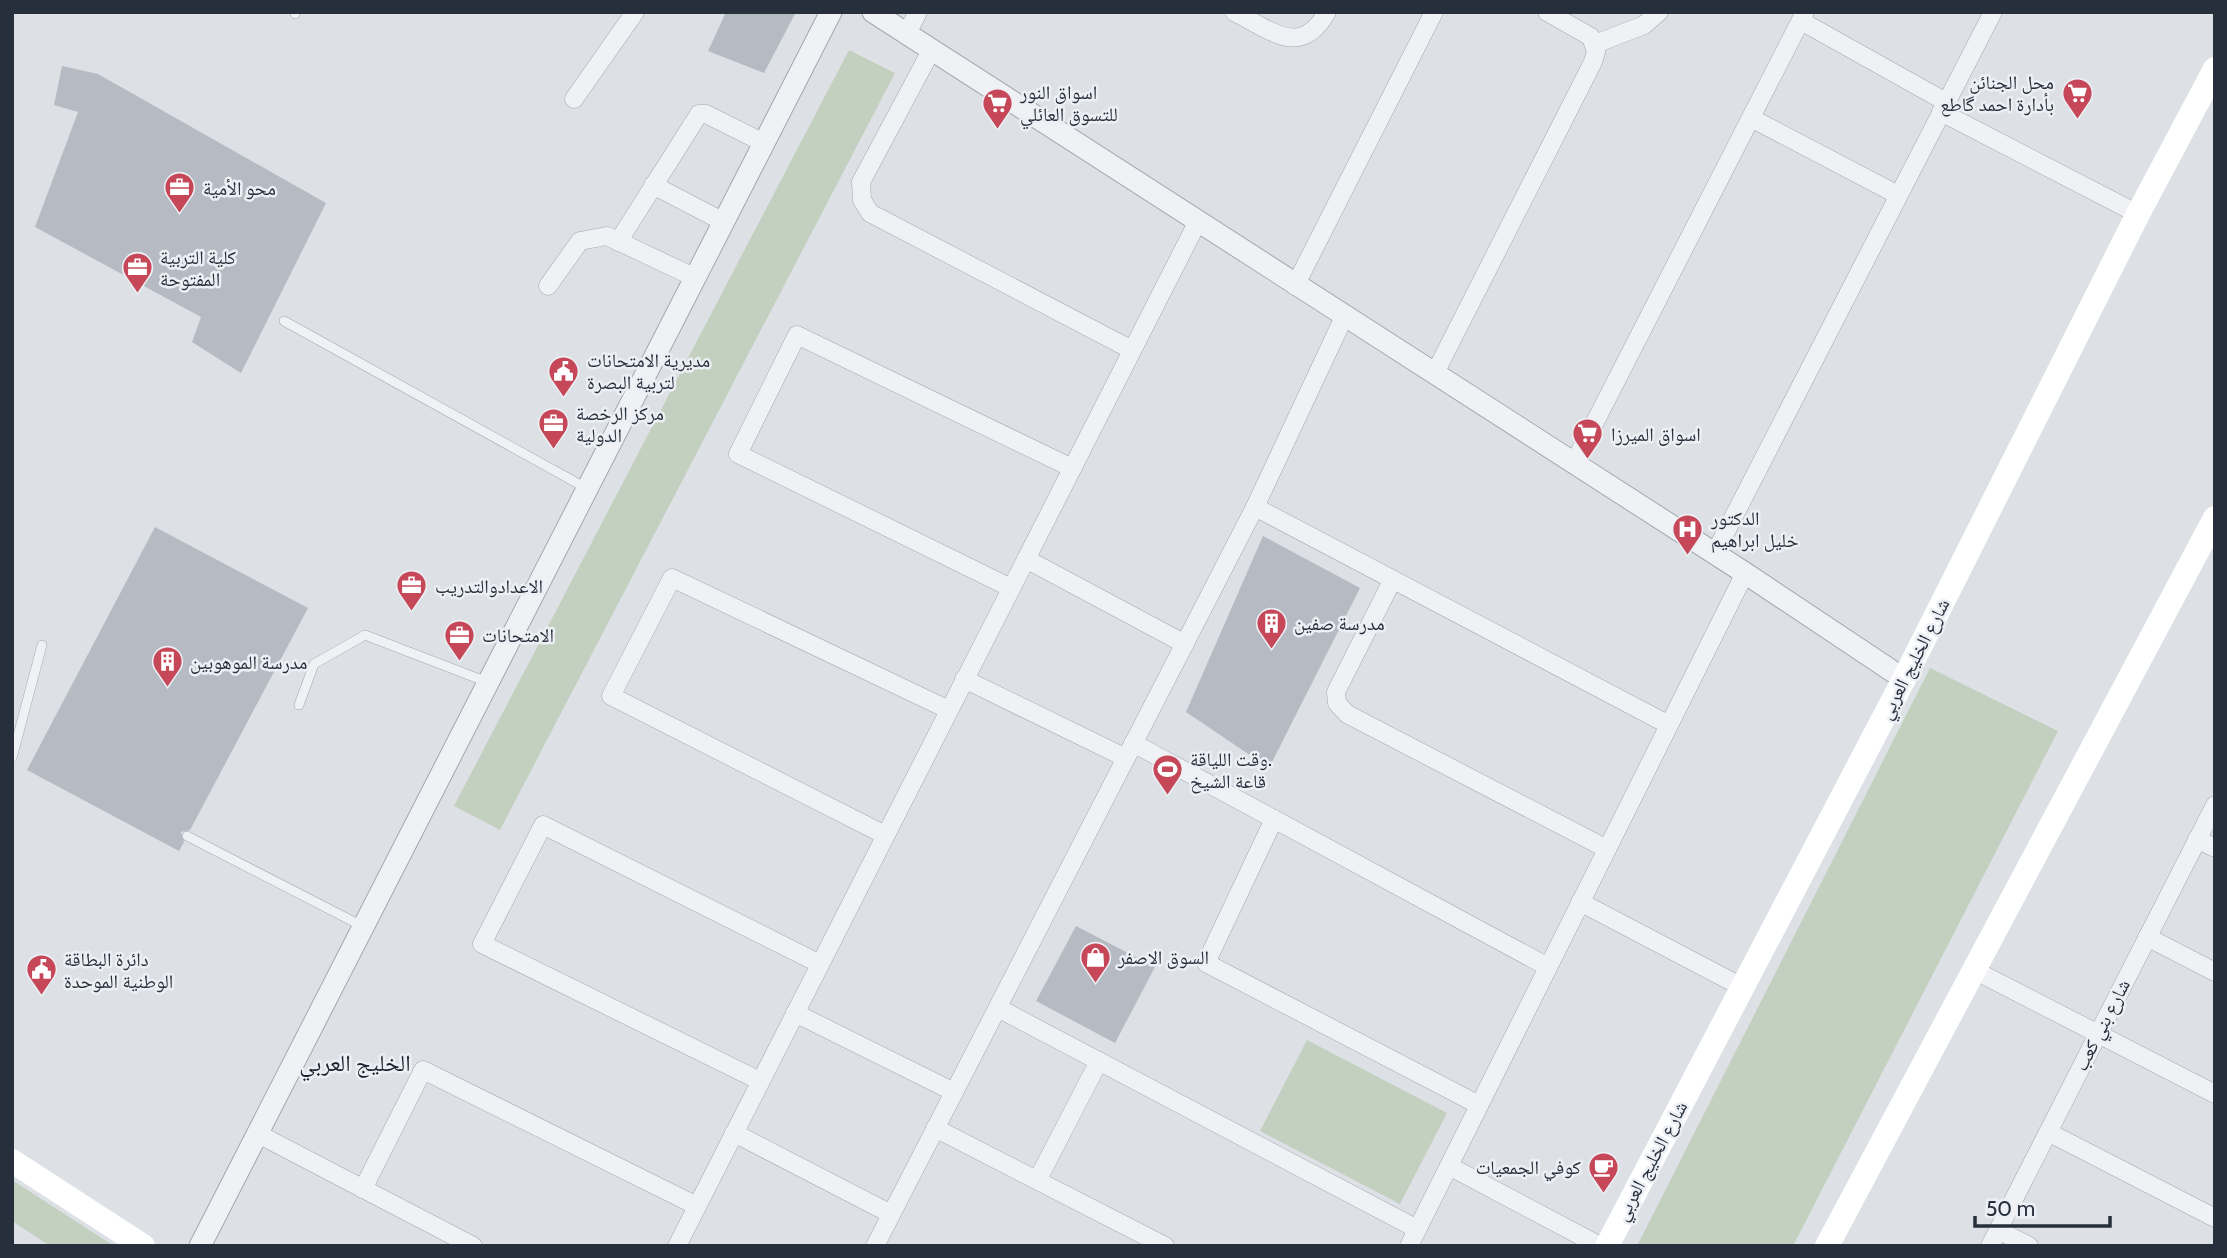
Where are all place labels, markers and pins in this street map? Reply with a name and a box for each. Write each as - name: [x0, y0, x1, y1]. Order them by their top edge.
- place label: محل الجنائن بأدارة احمد گاطع: [1940, 71, 2054, 117]
- supermarket icon: محل الجنائن بأدارة احمد گاطع: [2060, 76, 2094, 120]
- place label: اسواق النور للتسوق العائلي: [1019, 81, 1118, 129]
- supermarket icon: اسواق النور للتسوق العائلي: [980, 86, 1014, 130]
- office icon: محو الأمية: [163, 171, 197, 215]
- place label: محو الأمية: [203, 177, 276, 200]
- place label: كلية التربية المفتوحة: [160, 246, 236, 291]
- office icon: كلية التربية المفتوحة: [120, 251, 154, 295]
- place label: مديرية الامتحانات لتربية البصرة: [587, 349, 710, 394]
- public building icon: مديرية الامتحانات لتربية البصرة: [547, 354, 581, 398]
- place label: مركز الرخصة الدولية: [576, 402, 664, 447]
- office icon: مركز الرخصة الدولية: [536, 407, 570, 451]
- supermarket icon: اسواق الميرزا: [1571, 417, 1605, 461]
- place label: اسواق الميرزا: [1611, 423, 1701, 446]
- place label: الدكتور خليل ابراهيم: [1710, 507, 1799, 553]
- hospital icon: الدكتور خليل ابراهيم: [1671, 512, 1705, 556]
- office icon: الاعدادوالتدريب: [395, 569, 429, 613]
- place label: الاعدادوالتدريب: [435, 575, 543, 598]
- building icon: مدرسة صفين: [1254, 606, 1288, 650]
- place label: مدرسة صفين: [1294, 612, 1385, 635]
- office icon: الامتحانات: [442, 618, 476, 662]
- place label: الامتحانات: [482, 624, 554, 647]
- building icon: مدرسة الموهوبين: [150, 645, 184, 689]
- place label: مدرسة الموهوبين: [190, 651, 307, 674]
- place label: وقت اللياقة. قاعة الشيخ: [1190, 748, 1272, 794]
- sports icon: وقت اللياقة. قاعة الشيخ: [1150, 753, 1184, 797]
- shop icon: السوق الاصفر: [1078, 940, 1112, 984]
- place label: السوق الاصفر: [1117, 946, 1209, 969]
- place label: دائرة البطاقة الوطنية الموحدة: [64, 948, 173, 993]
- public building icon: دائرة البطاقة الوطنية الموحدة: [24, 953, 58, 997]
- cafe icon: كوفي الجمعيات: [1587, 1150, 1621, 1194]
- place label: كوفي الجمعيات: [1476, 1156, 1581, 1182]

